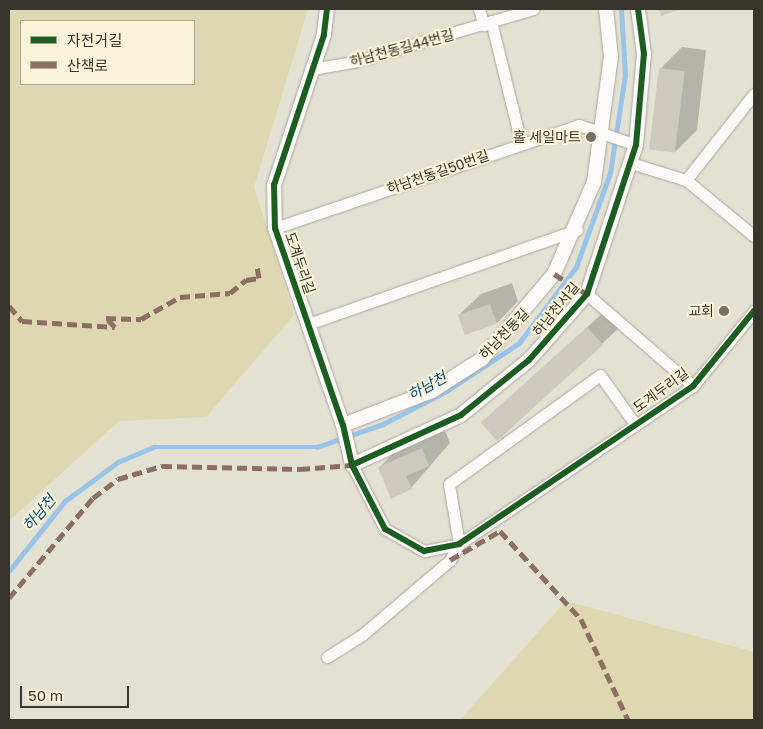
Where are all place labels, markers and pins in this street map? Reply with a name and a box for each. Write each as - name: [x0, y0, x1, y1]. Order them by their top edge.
- place label: 홀 세일마트: [513, 129, 581, 145]
- marker: 홀 세일마트: [585, 131, 597, 143]
- place label: 교회: [688, 303, 714, 319]
- marker: 교회: [718, 305, 730, 317]

